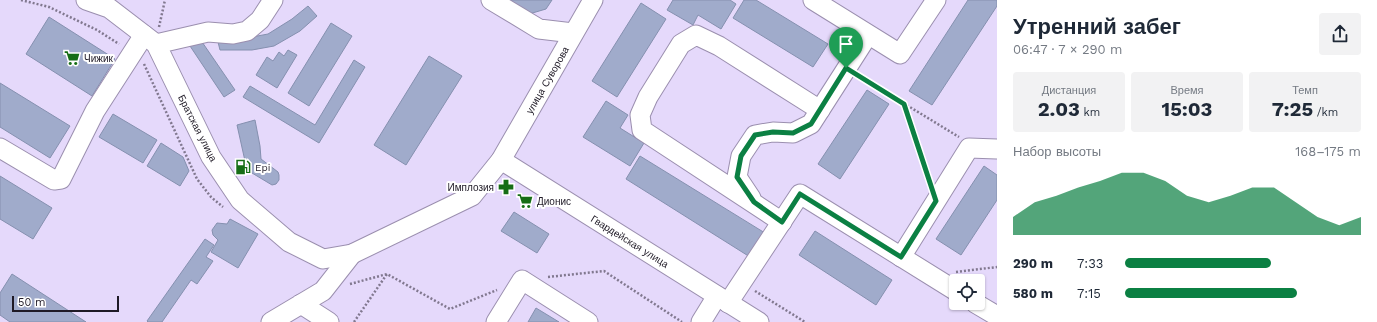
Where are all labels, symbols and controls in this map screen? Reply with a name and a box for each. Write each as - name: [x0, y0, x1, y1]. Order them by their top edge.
- button: share: [1319, 13, 1361, 55]
- text: Утренний забег: [1013, 14, 1181, 39]
- pin: [829, 27, 863, 68]
- icon: arrive: [835, 33, 857, 55]
- text: 06:47 · 7 × 290 m: [1013, 42, 1122, 57]
- street label: улица Суворова: [524, 44, 571, 116]
- supermarket icon: Чижик: [63, 49, 81, 67]
- place label: Чижик: [84, 53, 114, 64]
- text: Дистанция: [1042, 84, 1096, 97]
- text: Время: [1170, 84, 1204, 97]
- text: Темп: [1292, 84, 1318, 97]
- street label: Братская улица: [176, 93, 219, 164]
- text: 2.03: [1038, 97, 1080, 121]
- text: 15:03: [1162, 97, 1212, 121]
- text: 7:25: [1272, 97, 1313, 121]
- text: km: [1080, 106, 1100, 119]
- text: /km: [1313, 106, 1338, 119]
- text: Набор высоты: [1013, 144, 1101, 159]
- text: 168–175 m: [1295, 144, 1361, 159]
- fuel station icon: Epi: [234, 158, 252, 176]
- place label: Epi: [255, 162, 270, 173]
- pharmacy icon: Имплозия: [497, 178, 515, 196]
- place label: Имплозия: [448, 182, 494, 193]
- supermarket icon: Дионис: [516, 192, 534, 210]
- place label: Дионис: [537, 196, 571, 207]
- street label: Гвардейская улица: [589, 213, 671, 270]
- text: 290 m: [1013, 256, 1053, 271]
- text: 7:33: [1077, 256, 1103, 271]
- map controls: [949, 274, 985, 310]
- button: locate: [949, 274, 985, 310]
- text: 580 m: [1013, 286, 1053, 301]
- text: 7:15: [1077, 286, 1101, 301]
- scale bar: [12, 294, 119, 313]
- text: 50 m: [18, 296, 45, 309]

